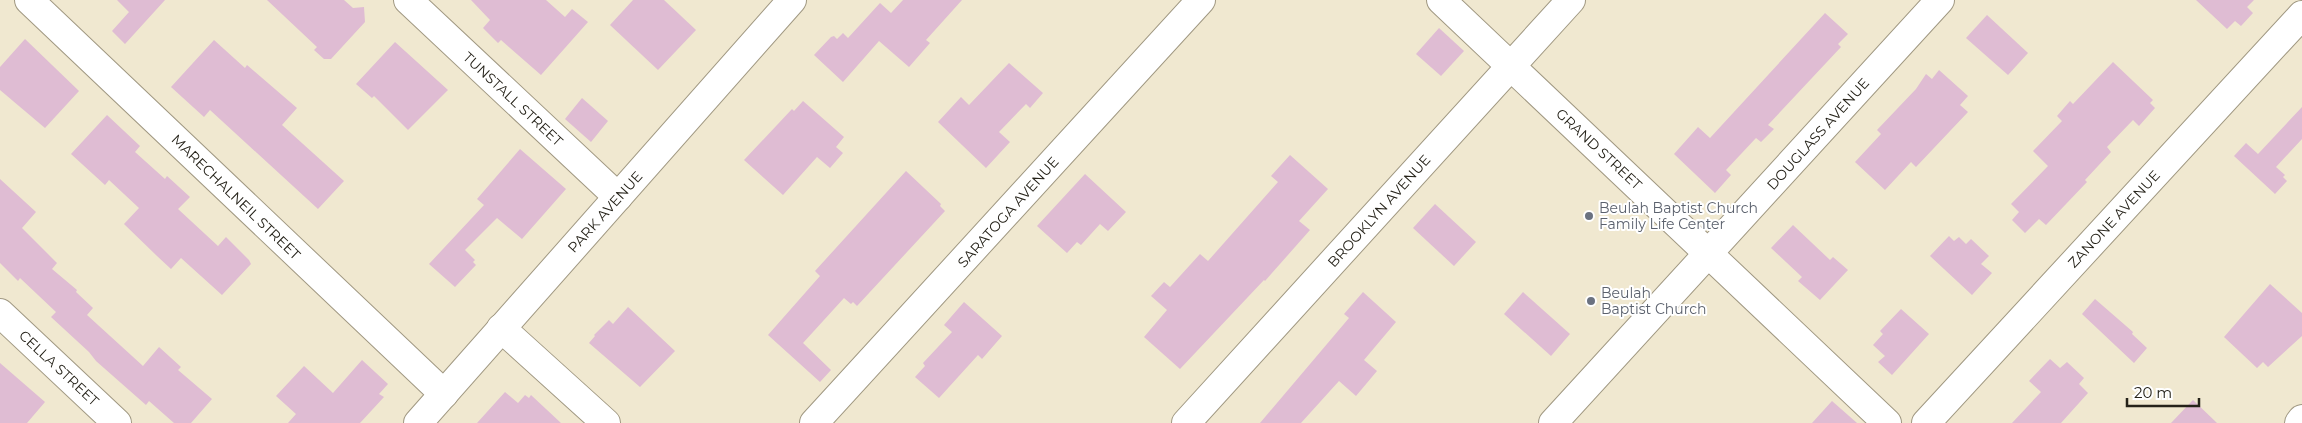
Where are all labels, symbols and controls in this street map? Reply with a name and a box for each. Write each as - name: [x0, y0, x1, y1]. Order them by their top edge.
- street label: TUNSTALL STREET: [459, 48, 567, 150]
- street label: DOUGLASS AVENUE: [1763, 74, 1873, 194]
- street label: GRAND STREET: [1552, 105, 1646, 193]
- street label: MARECHALNEIL STREET: [168, 131, 304, 263]
- street label: BROOKLYN AVENUE: [1324, 151, 1434, 271]
- street label: SARATOGA AVENUE: [954, 153, 1062, 271]
- street label: ZANONE AVENUE: [2064, 166, 2164, 272]
- street label: PARK AVENUE: [564, 168, 646, 256]
- place label: Beulah Baptist Church Family Life Center: [1599, 199, 1758, 233]
- marker: Beulah Baptist Church Family Life Center: [1583, 210, 1595, 222]
- place label: Beulah Baptist Church: [1601, 284, 1706, 318]
- marker: Beulah Baptist Church: [1585, 295, 1597, 307]
- street label: CELLA STREET: [15, 326, 103, 410]
- scale bar: [2127, 376, 2200, 408]
- text: 20 m: [2134, 383, 2172, 402]

